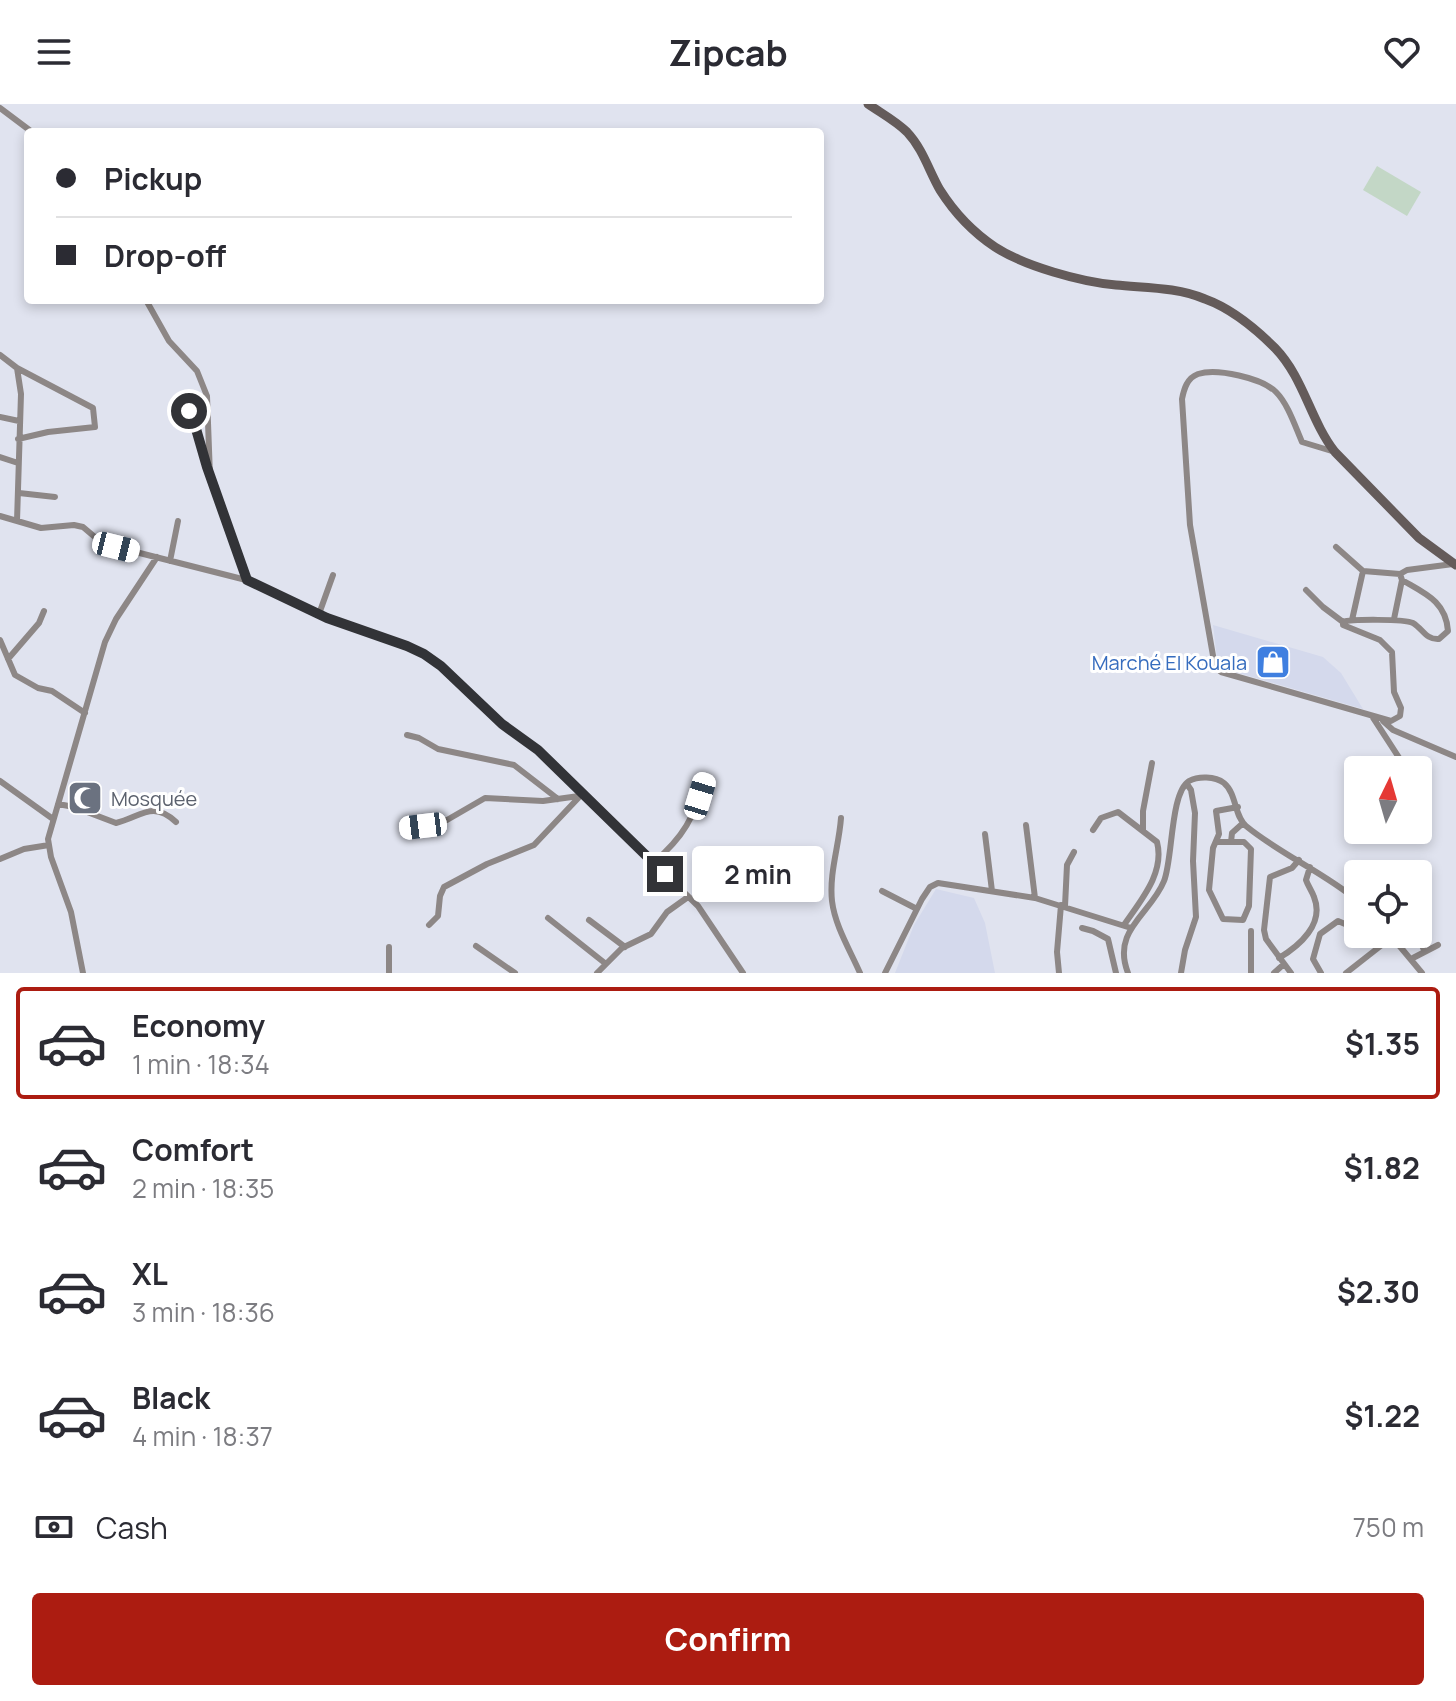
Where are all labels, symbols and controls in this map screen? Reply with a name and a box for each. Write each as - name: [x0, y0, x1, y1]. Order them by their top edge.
- text: Zipcab: [668, 28, 788, 77]
- icon: menu: [32, 30, 76, 74]
- icon: heart: [1380, 30, 1424, 74]
- text: Pickup: [104, 158, 202, 199]
- text: Drop-off: [104, 235, 226, 276]
- route start: [171, 393, 207, 429]
- car: [90, 530, 142, 564]
- shop icon: Marché El Kouala: [1254, 643, 1292, 681]
- place label: Marché El Kouala: [1092, 649, 1247, 676]
- north arrow: [1344, 756, 1432, 844]
- map controls: [1344, 756, 1432, 948]
- car: [682, 770, 718, 822]
- mosque icon: Mosquée: [66, 779, 104, 817]
- place label: Mosquée: [111, 785, 197, 812]
- car: [398, 811, 448, 841]
- callout: 2 min: [693, 846, 825, 902]
- route end: [647, 856, 683, 892]
- text: 2 min: [724, 856, 792, 892]
- button: locate: [1344, 860, 1432, 948]
- text: Economy: [132, 1005, 265, 1046]
- icon: car: [36, 1007, 108, 1079]
- text: $1.35: [1345, 1023, 1420, 1064]
- text: 1 min · 18:34: [132, 1046, 270, 1082]
- text: Comfort: [132, 1129, 254, 1170]
- icon: car: [36, 1131, 108, 1203]
- text: $1.82: [1344, 1147, 1420, 1188]
- text: 2 min · 18:35: [132, 1170, 274, 1206]
- text: XL: [132, 1253, 168, 1294]
- icon: car: [36, 1255, 108, 1327]
- text: $2.30: [1337, 1271, 1420, 1312]
- text: 3 min · 18:36: [132, 1294, 275, 1330]
- text: Black: [132, 1377, 210, 1418]
- icon: car: [36, 1379, 108, 1451]
- text: $1.22: [1344, 1395, 1420, 1436]
- text: 4 min · 18:37: [132, 1418, 273, 1454]
- icon: cash: [32, 1505, 76, 1549]
- text: Cash: [96, 1507, 168, 1548]
- text: 750 m: [1353, 1509, 1424, 1545]
- button: Confirm: [32, 1593, 1424, 1685]

